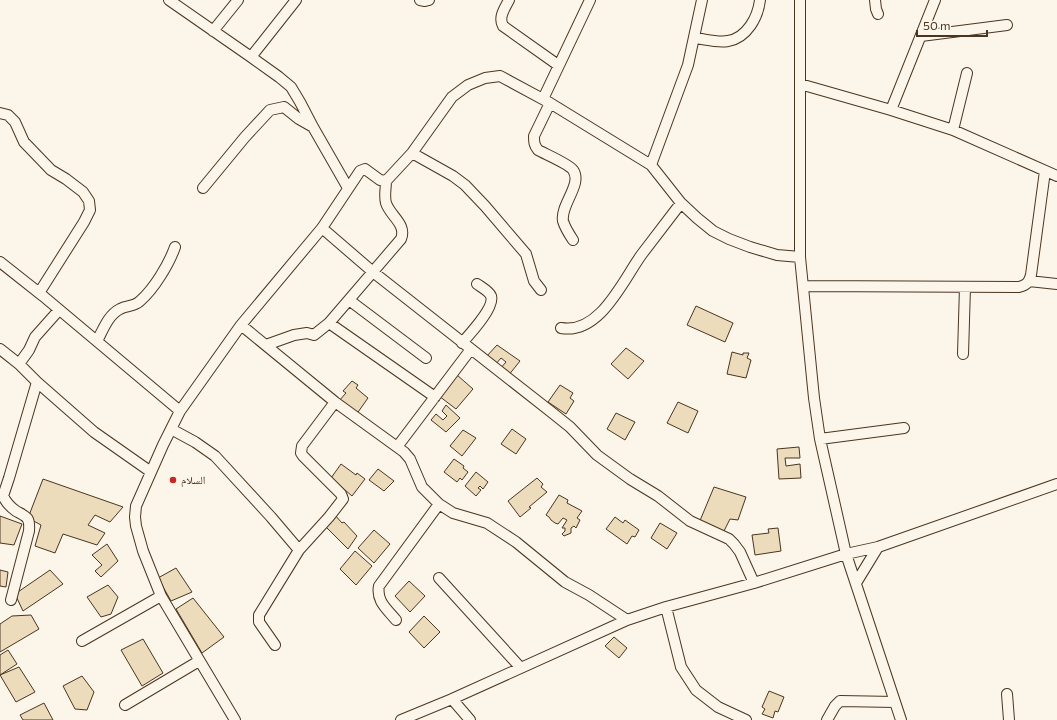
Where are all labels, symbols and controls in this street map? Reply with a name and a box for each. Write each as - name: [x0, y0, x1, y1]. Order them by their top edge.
- scale bar: [917, 12, 987, 38]
- text: 50 m: [923, 18, 951, 32]
- place label: السلام: [181, 473, 205, 487]
- marker: السلام: [168, 475, 178, 485]

